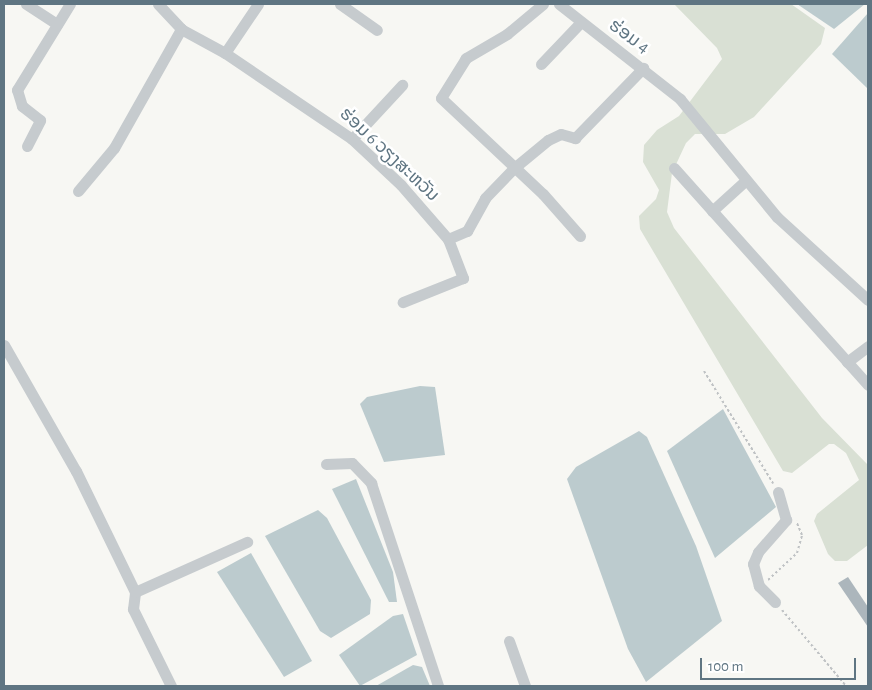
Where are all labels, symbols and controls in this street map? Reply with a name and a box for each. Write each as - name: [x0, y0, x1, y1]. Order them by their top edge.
- street label: ຮ່ອມ 4: [604, 15, 654, 59]
- street label: ຮ່ອມ 6 ວຽງສະຫວັນ: [335, 103, 443, 207]
- scale bar: [702, 648, 858, 680]
- text: 100 m: [708, 659, 743, 674]

